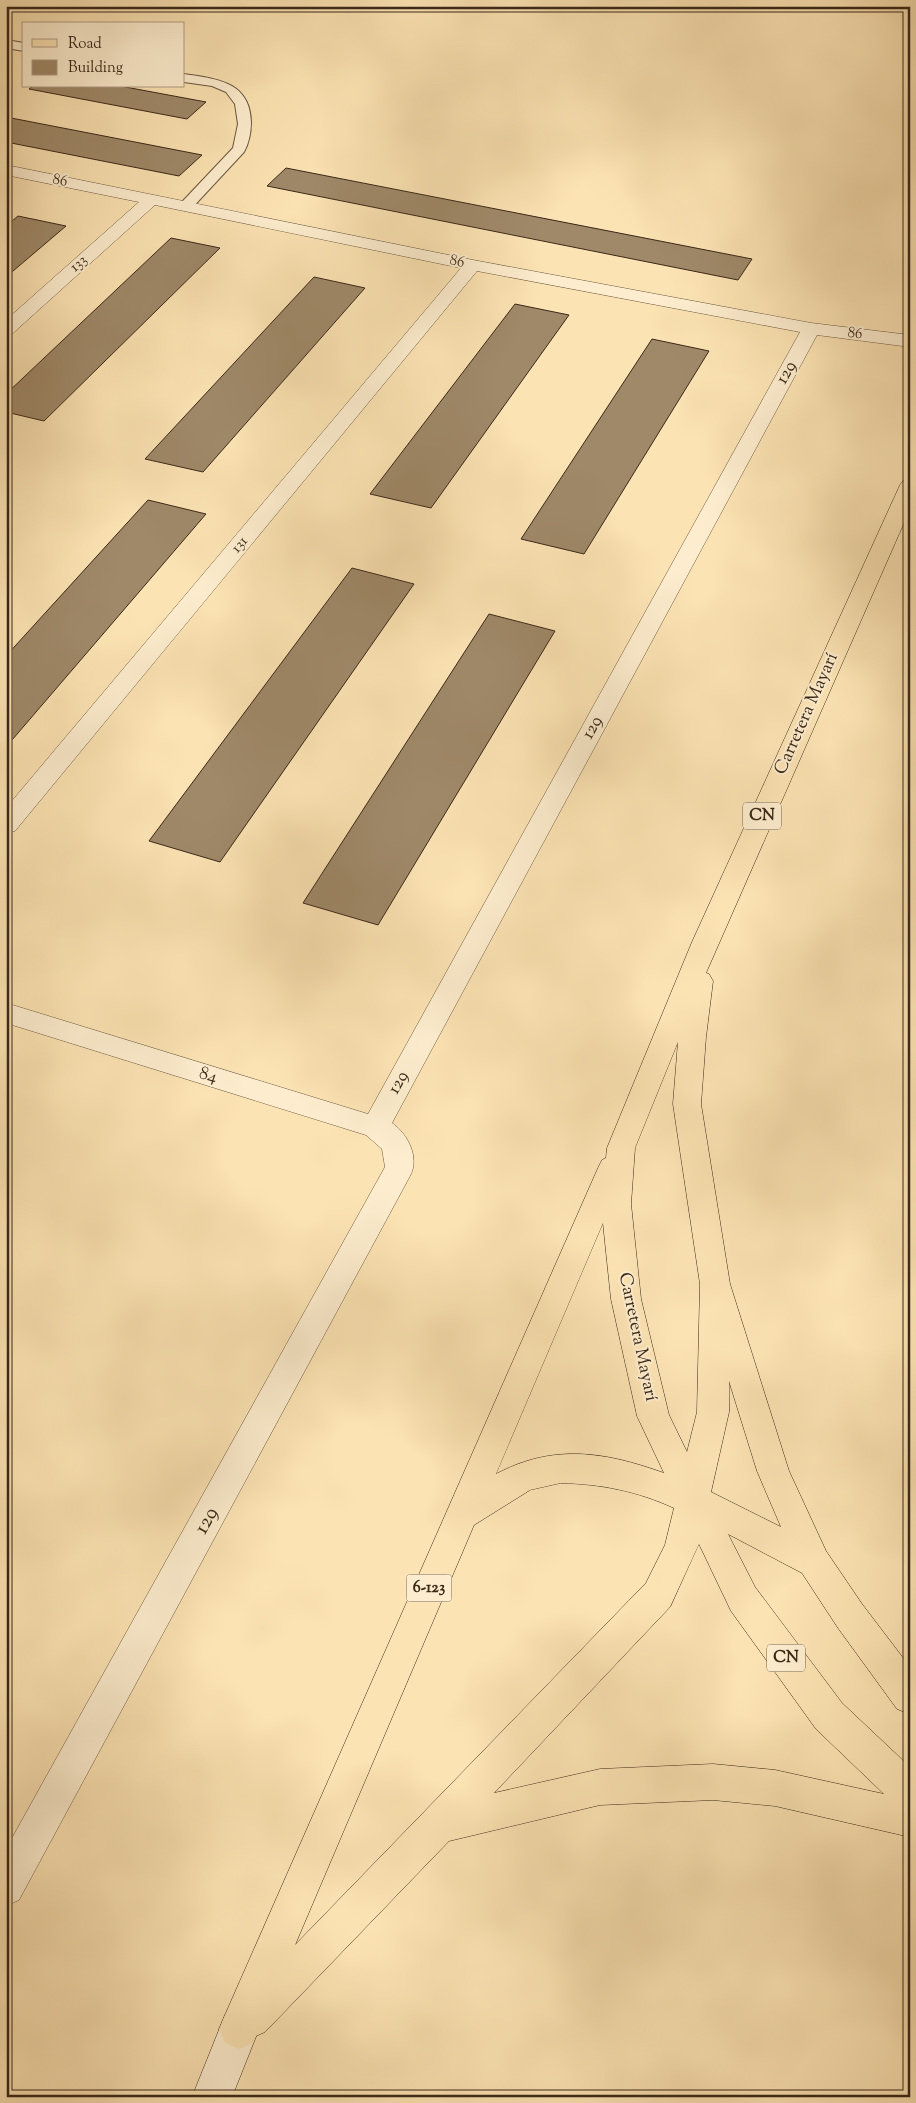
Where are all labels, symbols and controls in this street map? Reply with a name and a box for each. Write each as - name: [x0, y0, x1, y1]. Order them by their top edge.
- legend: [22, 22, 185, 88]
- text: Road: [68, 34, 102, 55]
- text: Building: [68, 58, 123, 79]
- street label: 86: [51, 169, 69, 193]
- street label: 133: [66, 250, 92, 278]
- street label: 86: [447, 250, 467, 274]
- street label: 86: [846, 323, 864, 345]
- street label: 129: [770, 356, 804, 389]
- street label: 131: [227, 532, 253, 558]
- street label: Carretera Mayarí: [768, 649, 846, 779]
- street label: 129: [576, 711, 610, 744]
- road number: CN: [743, 802, 781, 829]
- street label: 84: [196, 1061, 220, 1091]
- street label: 129: [382, 1066, 416, 1099]
- street label: Carretera Mayarí: [611, 1270, 663, 1404]
- street label: 129: [187, 1502, 227, 1540]
- road number: 6-123: [406, 1575, 452, 1602]
- road number: CN: [767, 1645, 805, 1672]

